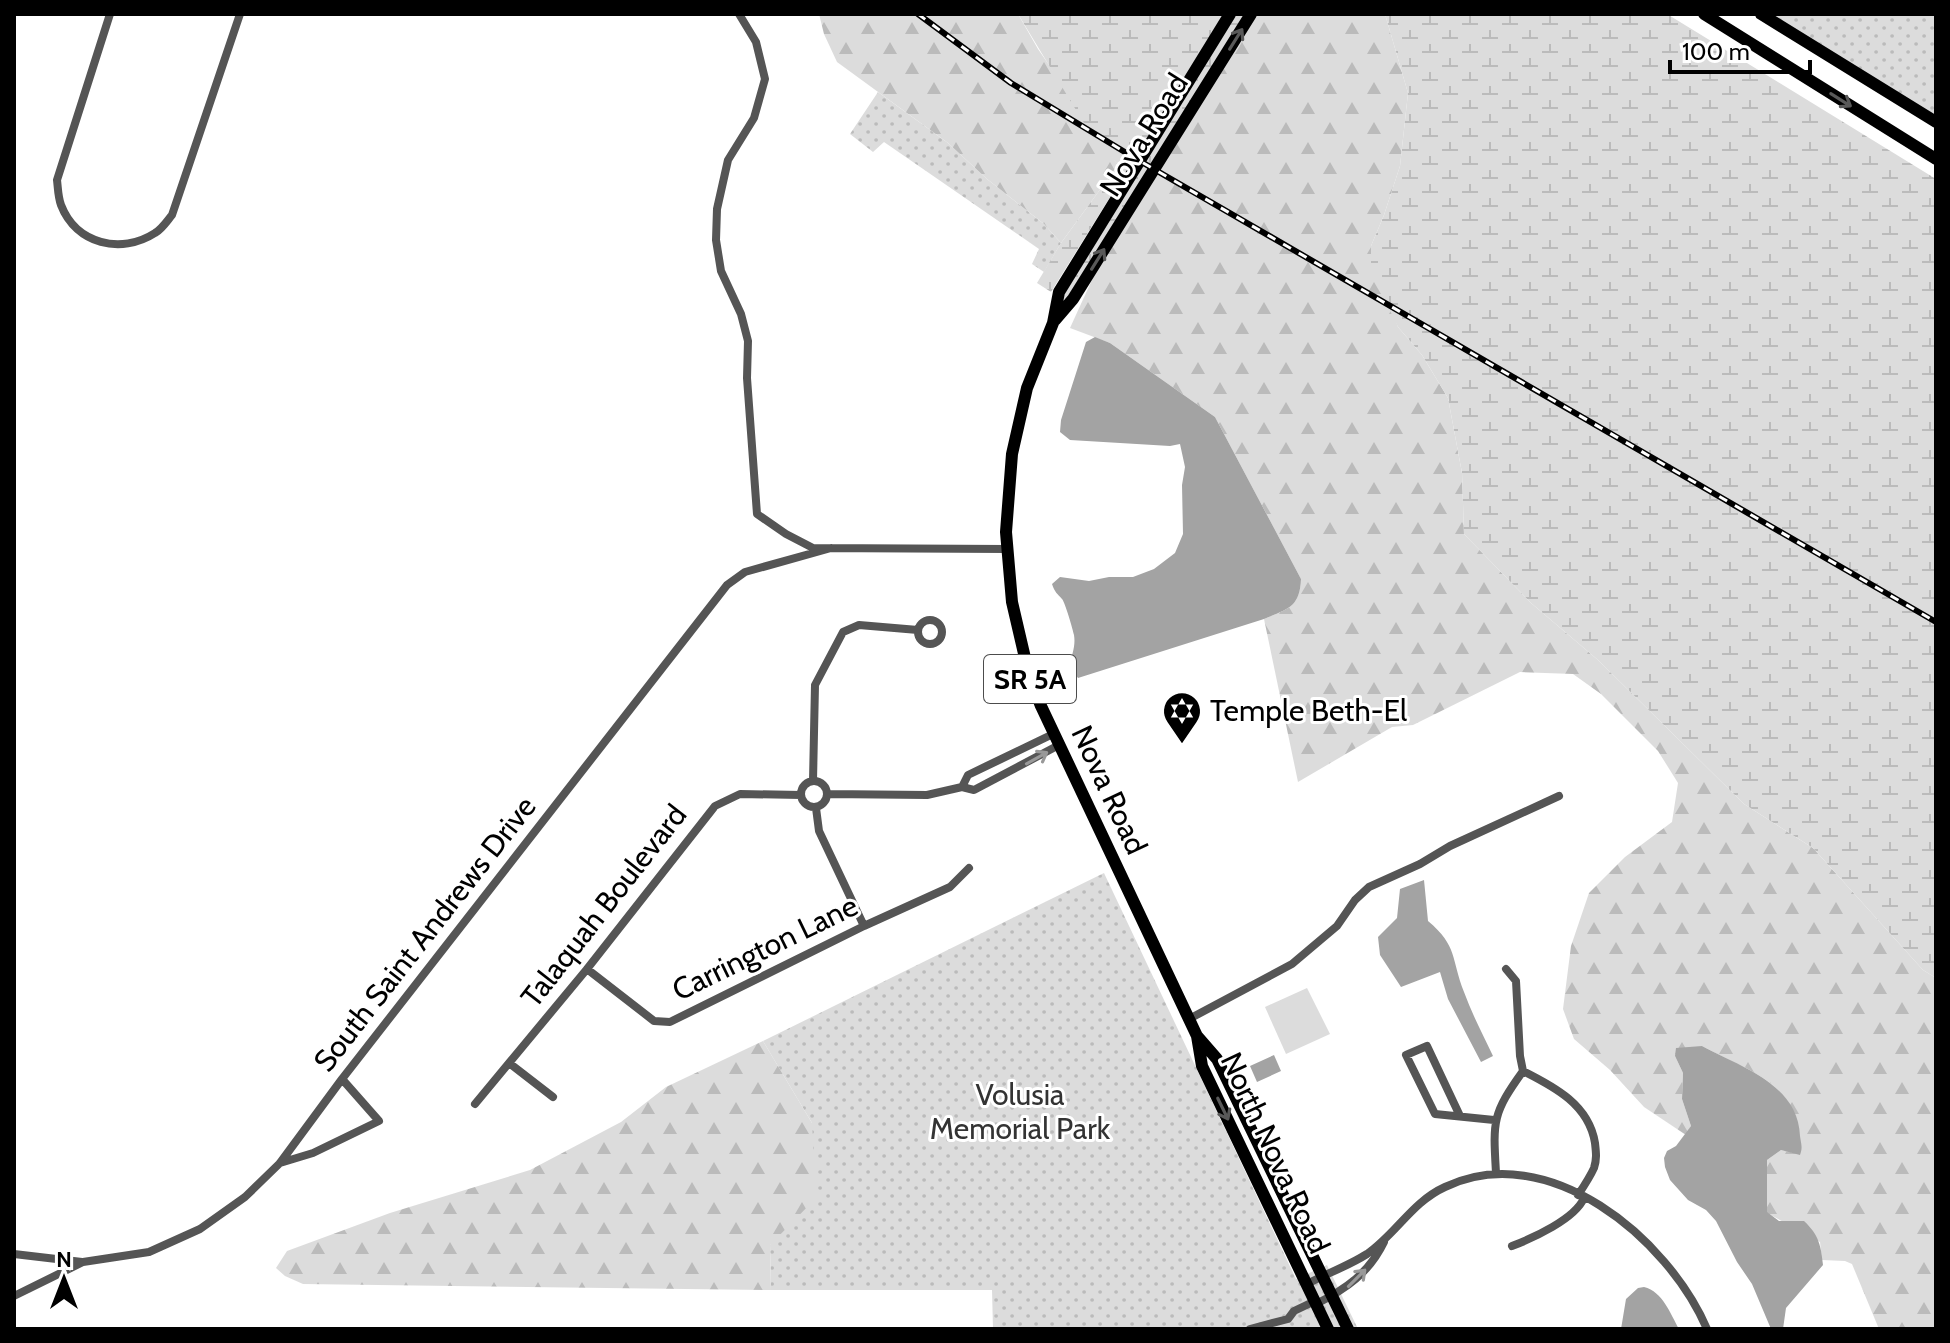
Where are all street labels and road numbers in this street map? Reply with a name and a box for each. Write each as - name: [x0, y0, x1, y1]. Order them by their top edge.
- street label: Nova Road: [1091, 67, 1196, 203]
- road number: SR 5A: [984, 655, 1076, 703]
- street label: Nova Road: [1064, 720, 1155, 860]
- street label: South Saint Andrews Drive: [306, 789, 544, 1079]
- street label: Talaquah Boulevard: [513, 797, 694, 1014]
- street label: Carrington Lane: [666, 887, 863, 1008]
- street label: North Nova Road: [1213, 1046, 1338, 1259]

